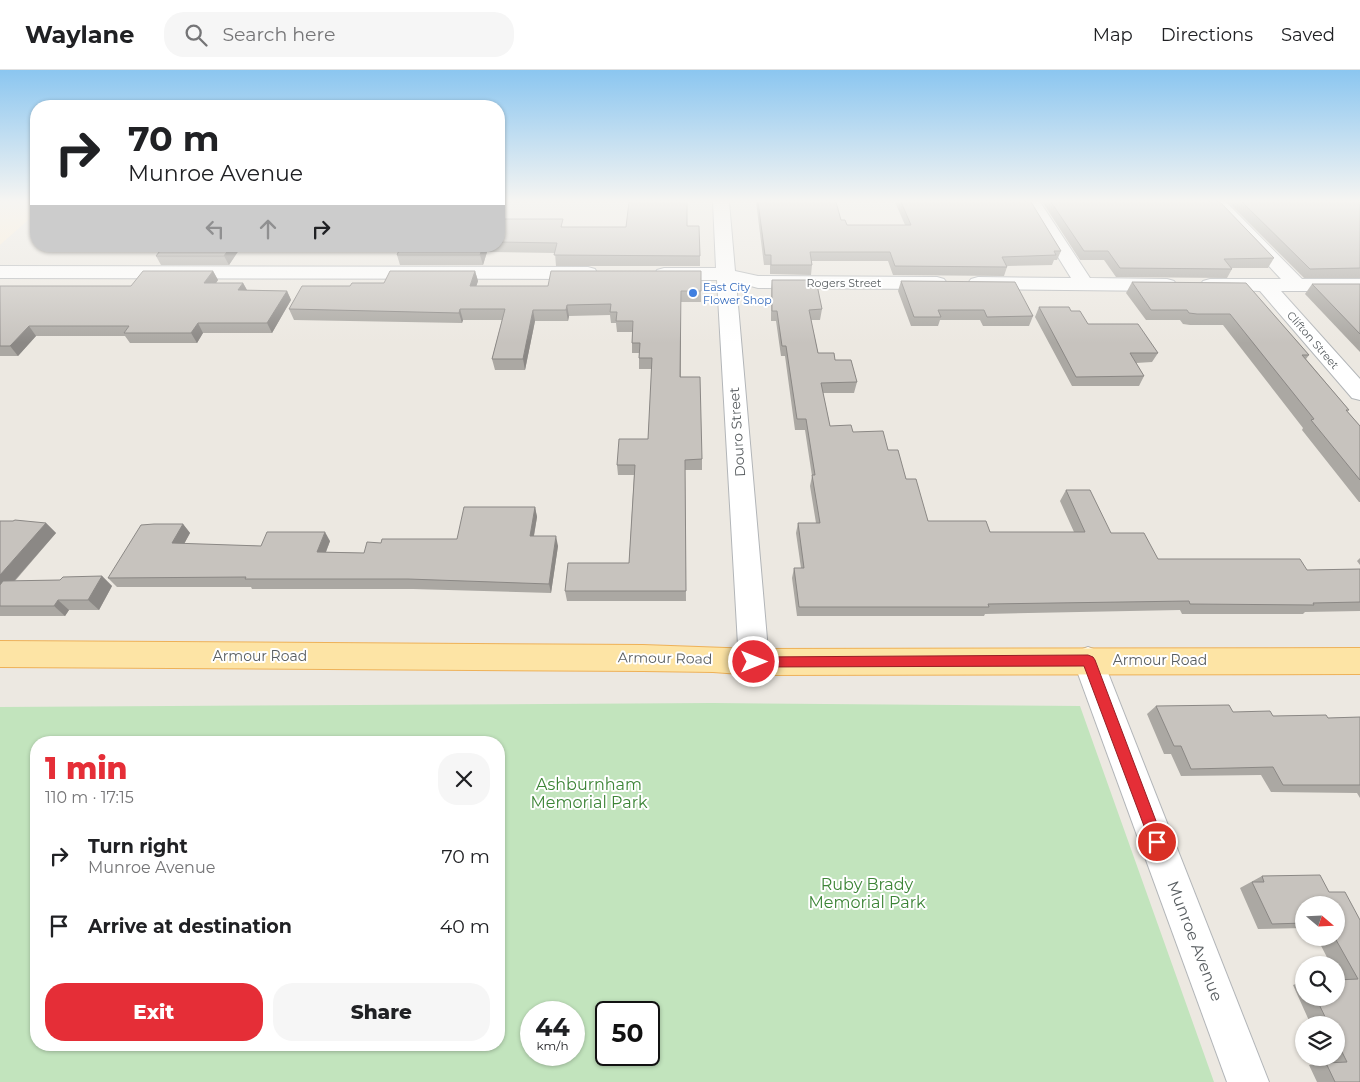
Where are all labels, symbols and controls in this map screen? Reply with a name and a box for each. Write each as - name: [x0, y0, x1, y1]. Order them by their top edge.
- search box: [164, 12, 514, 57]
- text: Waylane: [25, 20, 134, 49]
- icon: search: [182, 21, 210, 49]
- text: Search here: [222, 23, 335, 46]
- text: Map: [1093, 24, 1133, 46]
- text: Directions: [1161, 24, 1253, 46]
- text: Saved: [1281, 24, 1335, 46]
- text: 70 m: [128, 117, 219, 160]
- icon: right: [45, 120, 110, 185]
- text: Munroe Avenue: [128, 160, 303, 187]
- icon: left: [201, 215, 229, 243]
- icon: ahead: [254, 215, 282, 243]
- icon: right: [307, 215, 335, 243]
- street label: Rogers Street: [807, 276, 882, 290]
- place label: East City Flower Shop: [703, 280, 772, 307]
- marker: East City Flower Shop: [687, 287, 699, 299]
- street label: Clifton Street: [1284, 308, 1342, 372]
- street label: Douro Street: [725, 386, 749, 478]
- position arrow: [727, 635, 779, 687]
- street label: Armour Road: [213, 647, 307, 665]
- street label: Armour Road: [618, 648, 712, 668]
- street label: Armour Road: [1113, 651, 1207, 669]
- text: 1 min: [45, 750, 128, 787]
- button: close: [438, 753, 490, 805]
- park label: Ashburnham Memorial Park: [530, 775, 648, 812]
- text: 110 m · 17:15: [45, 788, 134, 807]
- pin: [1136, 821, 1178, 863]
- icon: arrive: [1143, 828, 1171, 856]
- text: Turn right: [88, 835, 188, 858]
- icon: right: [45, 842, 73, 870]
- text: 70 m: [441, 845, 490, 868]
- text: Munroe Avenue: [88, 858, 215, 877]
- park label: Ruby Brady Memorial Park: [808, 875, 926, 912]
- street label: Munroe Avenue: [1163, 878, 1227, 1004]
- north arrow: [1295, 896, 1345, 946]
- map controls: [1295, 896, 1345, 1066]
- icon: arrive: [45, 912, 73, 940]
- text: Arrive at destination: [88, 915, 292, 938]
- text: 40 m: [440, 915, 490, 938]
- button: search: [1295, 956, 1345, 1006]
- button: Exit: [45, 983, 263, 1041]
- button: Share: [273, 983, 490, 1041]
- speed limit sign: 50: [595, 1001, 660, 1066]
- text: 44: [535, 1012, 570, 1042]
- button: layers: [1295, 1016, 1345, 1066]
- text: km/h: [536, 1038, 569, 1053]

